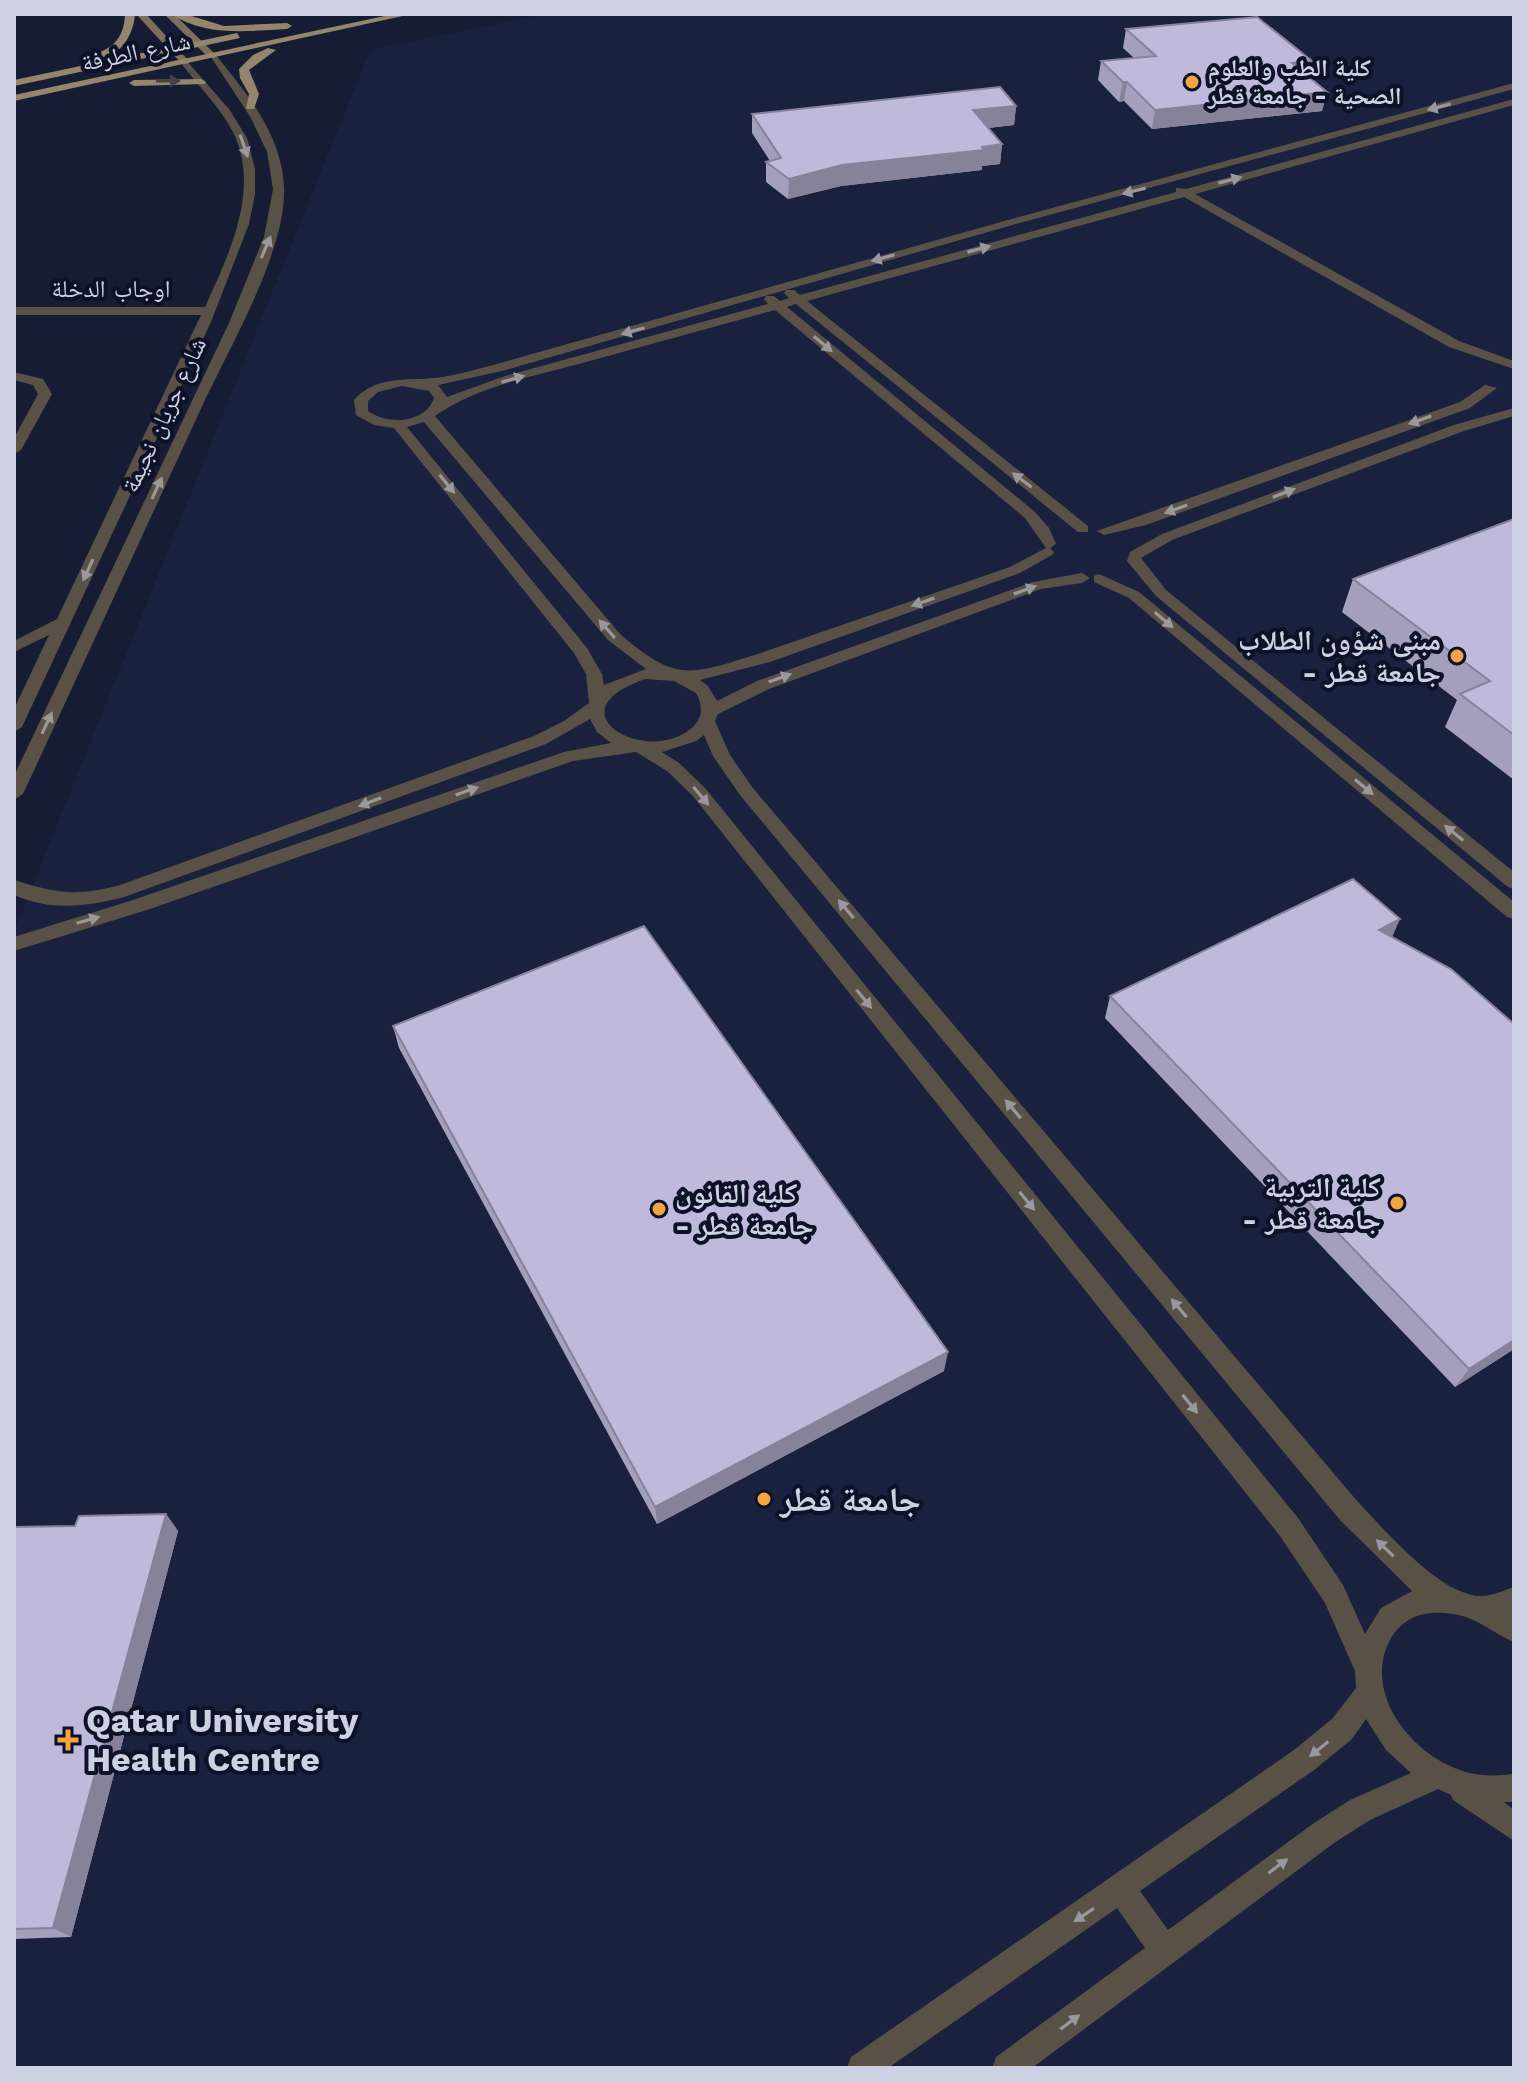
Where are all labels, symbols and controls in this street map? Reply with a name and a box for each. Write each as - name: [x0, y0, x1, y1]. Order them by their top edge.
- street label: شارع الطرفة: [79, 27, 193, 78]
- place label: كلية الطب والعلوم الصحية - جامعة قطر: [1207, 54, 1402, 110]
- marker: كلية الطب والعلوم الصحية - جامعة قطر: [1183, 73, 1201, 91]
- one-way arrow: [156, 75, 181, 87]
- one-way arrow: [1426, 101, 1450, 114]
- one-way arrow: [239, 135, 251, 159]
- one-way arrow: [1218, 173, 1242, 186]
- one-way arrow: [1122, 185, 1147, 197]
- one-way arrow: [260, 235, 273, 259]
- one-way arrow: [967, 243, 992, 255]
- one-way arrow: [871, 252, 895, 265]
- street label: اوجاب الدخلة: [51, 275, 171, 303]
- one-way arrow: [621, 325, 646, 337]
- street label: شارع جريان نجيمة: [116, 333, 213, 497]
- one-way arrow: [813, 335, 833, 352]
- one-way arrow: [502, 372, 526, 385]
- one-way arrow: [1408, 415, 1432, 427]
- one-way arrow: [1012, 473, 1032, 489]
- one-way arrow: [438, 474, 455, 494]
- one-way arrow: [150, 476, 164, 499]
- one-way arrow: [1273, 486, 1297, 499]
- one-way arrow: [1164, 504, 1188, 516]
- one-way arrow: [81, 558, 94, 581]
- one-way arrow: [1013, 583, 1037, 595]
- one-way arrow: [911, 597, 935, 609]
- one-way arrow: [1154, 611, 1174, 628]
- one-way arrow: [599, 619, 616, 639]
- place label: مبنى شؤون الطلاب - جامعة قطر: [1238, 624, 1441, 689]
- marker: مبنى شؤون الطلاب - جامعة قطر: [1448, 647, 1466, 665]
- one-way arrow: [769, 672, 793, 684]
- one-way arrow: [40, 711, 54, 735]
- one-way arrow: [1354, 778, 1374, 795]
- one-way arrow: [455, 785, 479, 797]
- one-way arrow: [692, 786, 709, 806]
- one-way arrow: [358, 796, 382, 809]
- one-way arrow: [1444, 825, 1464, 842]
- one-way arrow: [838, 900, 855, 920]
- one-way arrow: [77, 913, 101, 926]
- one-way arrow: [855, 989, 872, 1009]
- one-way arrow: [1005, 1099, 1022, 1119]
- place label: كلية التربية - جامعة قطر: [1242, 1171, 1381, 1236]
- place label: كلية القانون - جامعة قطر: [675, 1177, 814, 1242]
- one-way arrow: [1018, 1191, 1035, 1211]
- marker: كلية التربية - جامعة قطر: [1388, 1194, 1406, 1212]
- marker: كلية القانون - جامعة قطر: [650, 1200, 668, 1218]
- one-way arrow: [1171, 1299, 1188, 1319]
- one-way arrow: [1181, 1394, 1198, 1414]
- place label: جامعة قطر: [778, 1479, 921, 1519]
- marker: جامعة قطر: [755, 1490, 773, 1508]
- one-way arrow: [1376, 1540, 1395, 1558]
- place label: Qatar University Health Centre: [86, 1700, 359, 1779]
- marker: Qatar University Health Centre: [57, 1729, 79, 1751]
- one-way arrow: [1309, 1740, 1329, 1756]
- one-way arrow: [1268, 1859, 1288, 1875]
- one-way arrow: [1074, 1908, 1095, 1923]
- one-way arrow: [1059, 2014, 1080, 2030]

